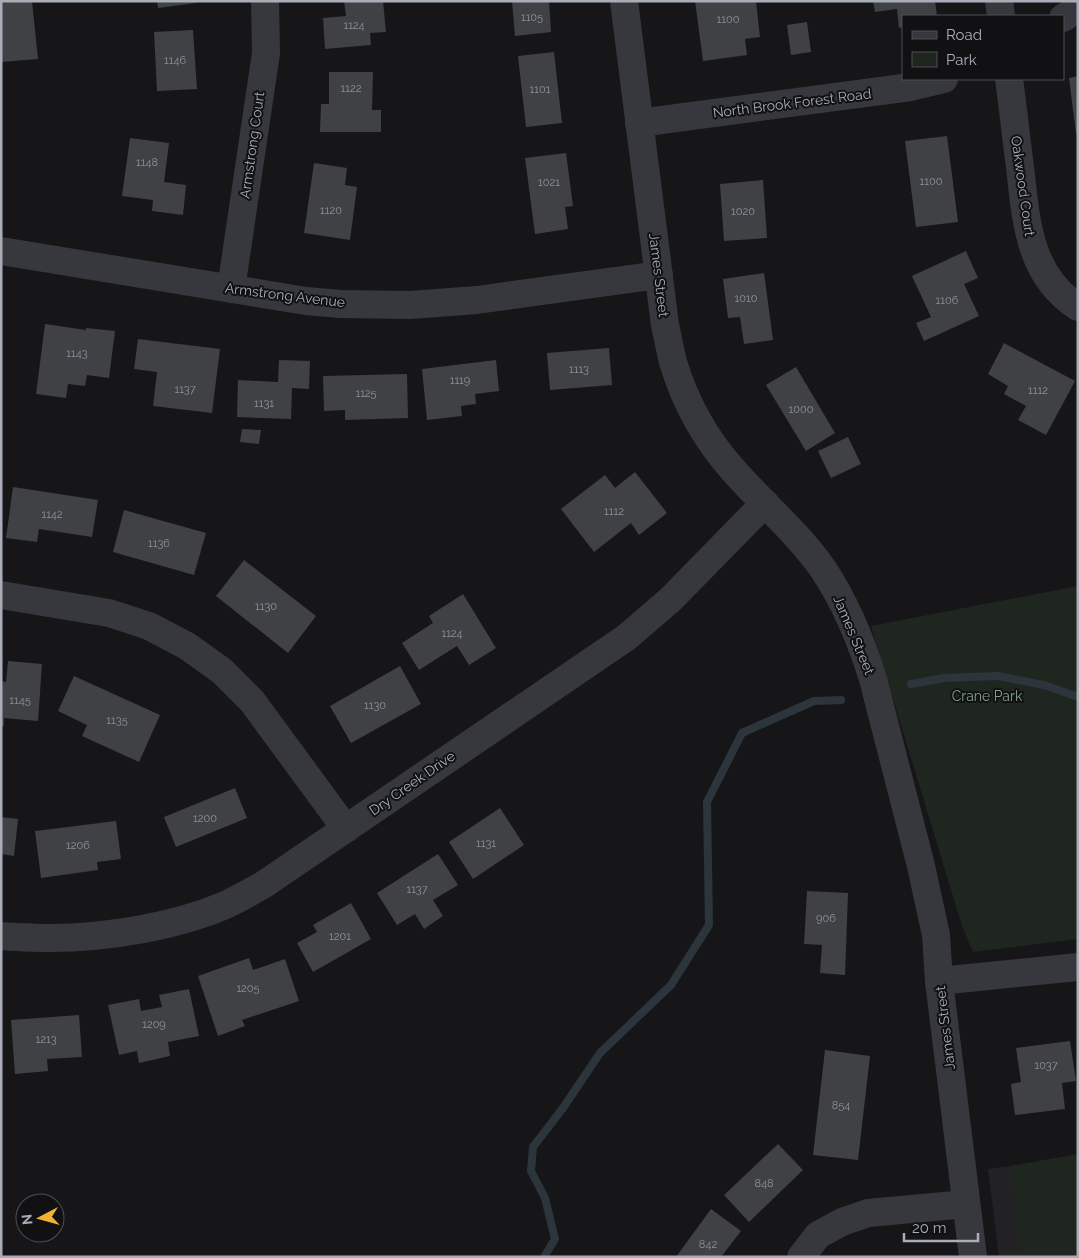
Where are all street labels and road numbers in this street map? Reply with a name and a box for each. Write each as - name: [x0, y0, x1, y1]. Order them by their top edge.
- street label: North Brook Forest Road: [712, 85, 872, 121]
- street label: Armstrong Court: [237, 90, 267, 200]
- street label: Oakwood Court: [1008, 135, 1038, 238]
- street label: James Street: [646, 232, 672, 318]
- street label: Armstrong Avenue: [224, 280, 346, 310]
- street label: James Street: [830, 593, 878, 677]
- street label: Dry Creek Drive: [366, 748, 458, 818]
- street label: James Street: [932, 985, 958, 1071]

